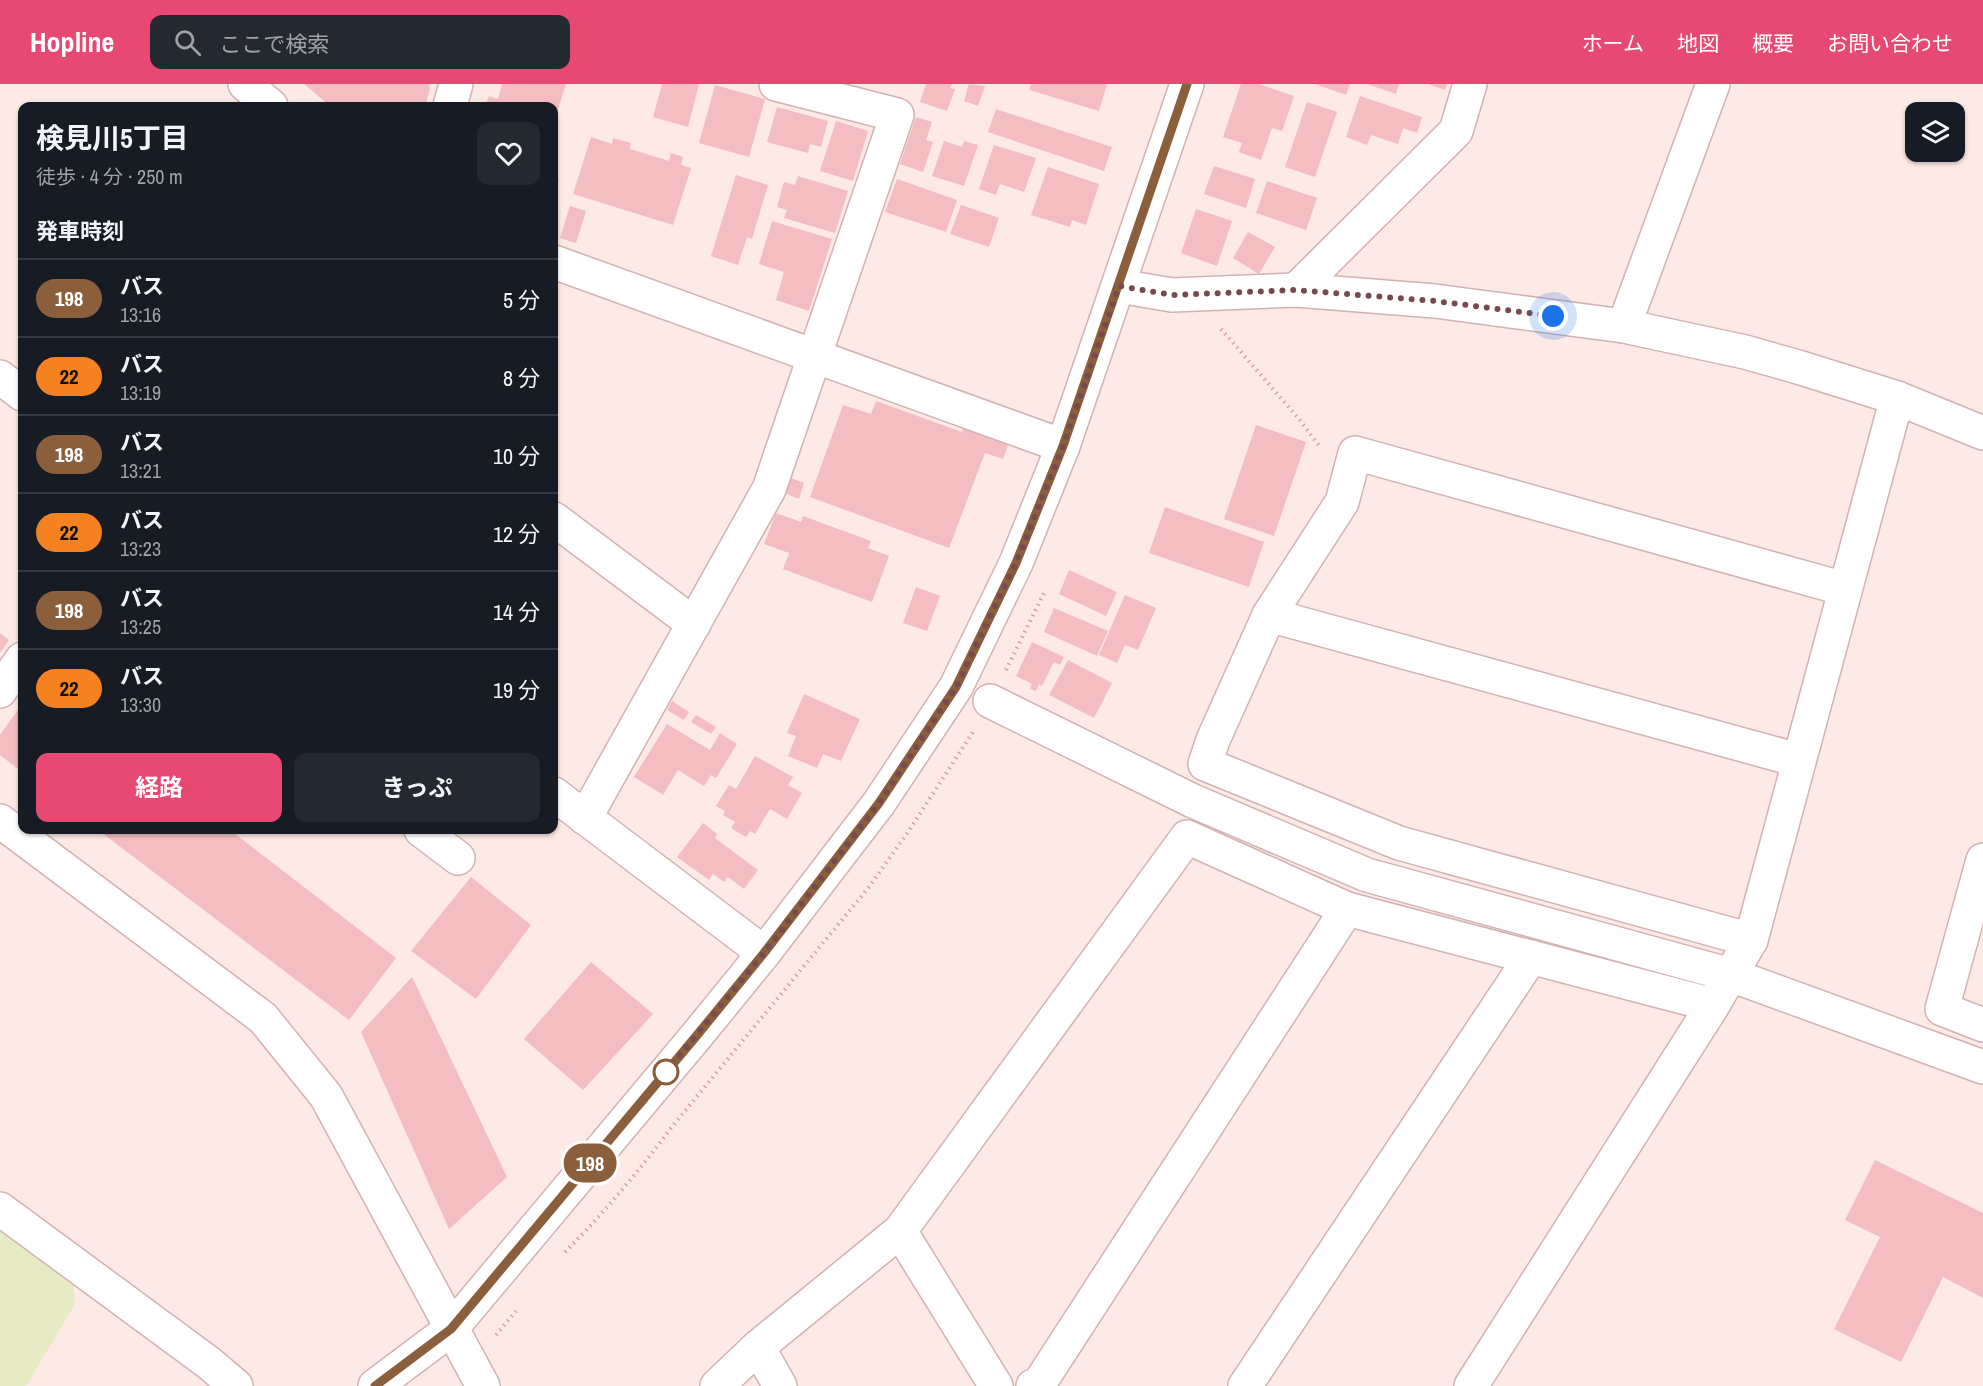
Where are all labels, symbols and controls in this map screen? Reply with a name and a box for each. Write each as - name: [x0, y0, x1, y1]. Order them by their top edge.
- search box: [150, 15, 570, 69]
- text: Hopline: [30, 23, 114, 61]
- icon: search: [171, 26, 204, 59]
- text: ここで検索: [219, 29, 329, 59]
- text: ホーム: [1582, 29, 1644, 58]
- text: 地図: [1677, 29, 1719, 58]
- text: 概要: [1752, 29, 1794, 58]
- text: お問い合わせ: [1827, 29, 1953, 58]
- map controls: [1905, 102, 1965, 162]
- button: layers: [1905, 102, 1965, 162]
- text: 検見川5丁目: [36, 119, 189, 157]
- button: heart: [477, 122, 540, 185]
- text: 徒歩 · 4 分 · 250 m: [36, 163, 183, 190]
- text: 発車時刻: [36, 216, 124, 246]
- text: バス: [120, 271, 164, 301]
- text: 198: [55, 284, 83, 313]
- text: 5 分: [503, 285, 540, 315]
- text: 13:16: [120, 301, 161, 328]
- your location: [1538, 301, 1568, 331]
- text: バス: [120, 349, 164, 379]
- text: 22: [59, 362, 79, 391]
- text: 8 分: [503, 363, 540, 393]
- text: 13:19: [120, 379, 161, 406]
- text: バス: [120, 427, 164, 457]
- text: 198: [55, 440, 83, 469]
- text: 10 分: [493, 441, 540, 471]
- text: 13:21: [120, 457, 161, 484]
- text: バス: [120, 505, 164, 535]
- text: 22: [59, 518, 79, 547]
- text: 12 分: [493, 519, 540, 549]
- text: 13:23: [120, 535, 161, 562]
- text: バス: [120, 583, 164, 613]
- text: 198: [55, 596, 83, 625]
- text: 14 分: [493, 597, 540, 627]
- text: 13:25: [120, 613, 161, 640]
- text: バス: [120, 661, 164, 691]
- text: 22: [59, 674, 79, 703]
- text: 19 分: [493, 675, 540, 705]
- text: 13:30: [120, 691, 161, 718]
- button: 経路: [36, 753, 282, 822]
- button: きっぷ: [294, 753, 540, 822]
- unlabelled marker: [653, 1059, 679, 1085]
- line badge: 198: [556, 1144, 624, 1182]
- text: 198: [576, 1149, 604, 1178]

